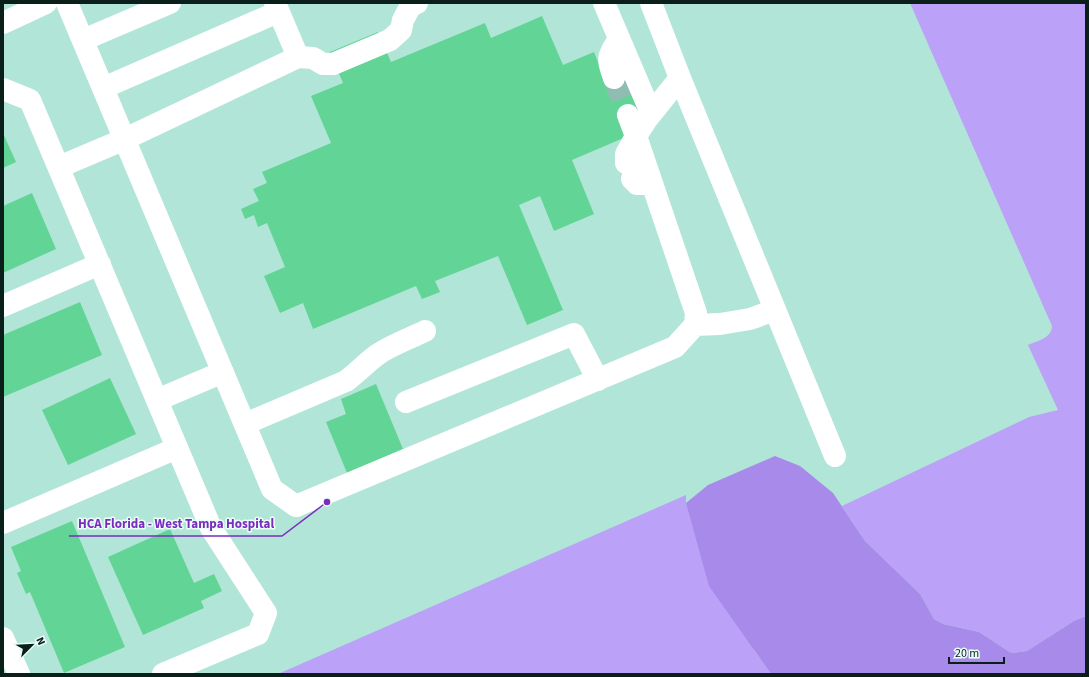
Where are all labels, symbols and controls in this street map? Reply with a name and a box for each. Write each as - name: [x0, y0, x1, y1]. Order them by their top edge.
- callout: HCA Florida - West Tampa Hospital: [69, 511, 282, 536]
- text: HCA Florida - West Tampa Hospital: [78, 515, 274, 533]
- north arrow: [12, 625, 52, 665]
- text: N: [32, 635, 49, 648]
- scale bar: [949, 639, 1004, 665]
- text: 20 m: [955, 645, 979, 662]

